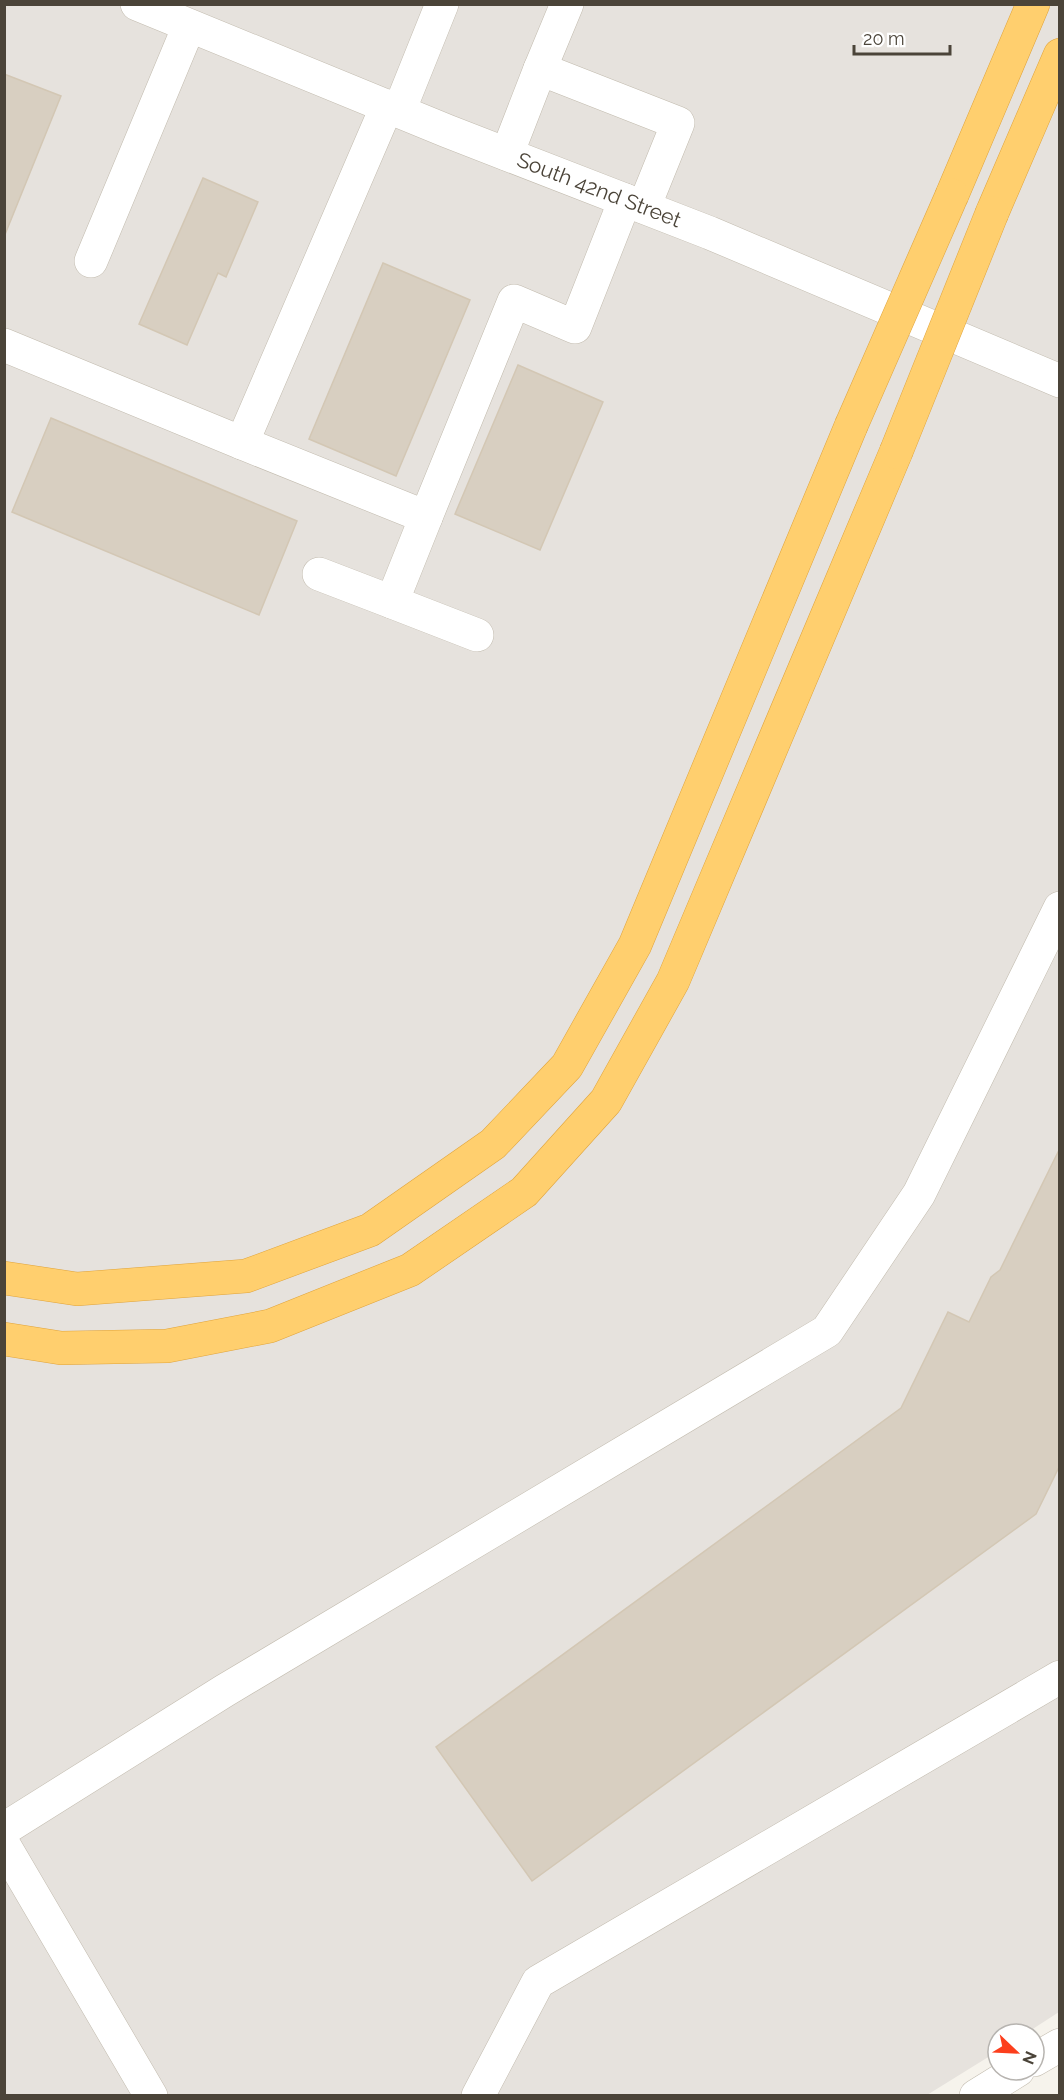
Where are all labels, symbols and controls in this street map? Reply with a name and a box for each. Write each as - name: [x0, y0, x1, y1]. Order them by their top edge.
- scale bar: [854, 18, 950, 56]
- text: 20 m: [863, 28, 905, 49]
- street label: South 42nd Street: [514, 147, 685, 232]
- north arrow: [986, 2022, 1046, 2082]
- text: N: [1018, 2048, 1040, 2067]

